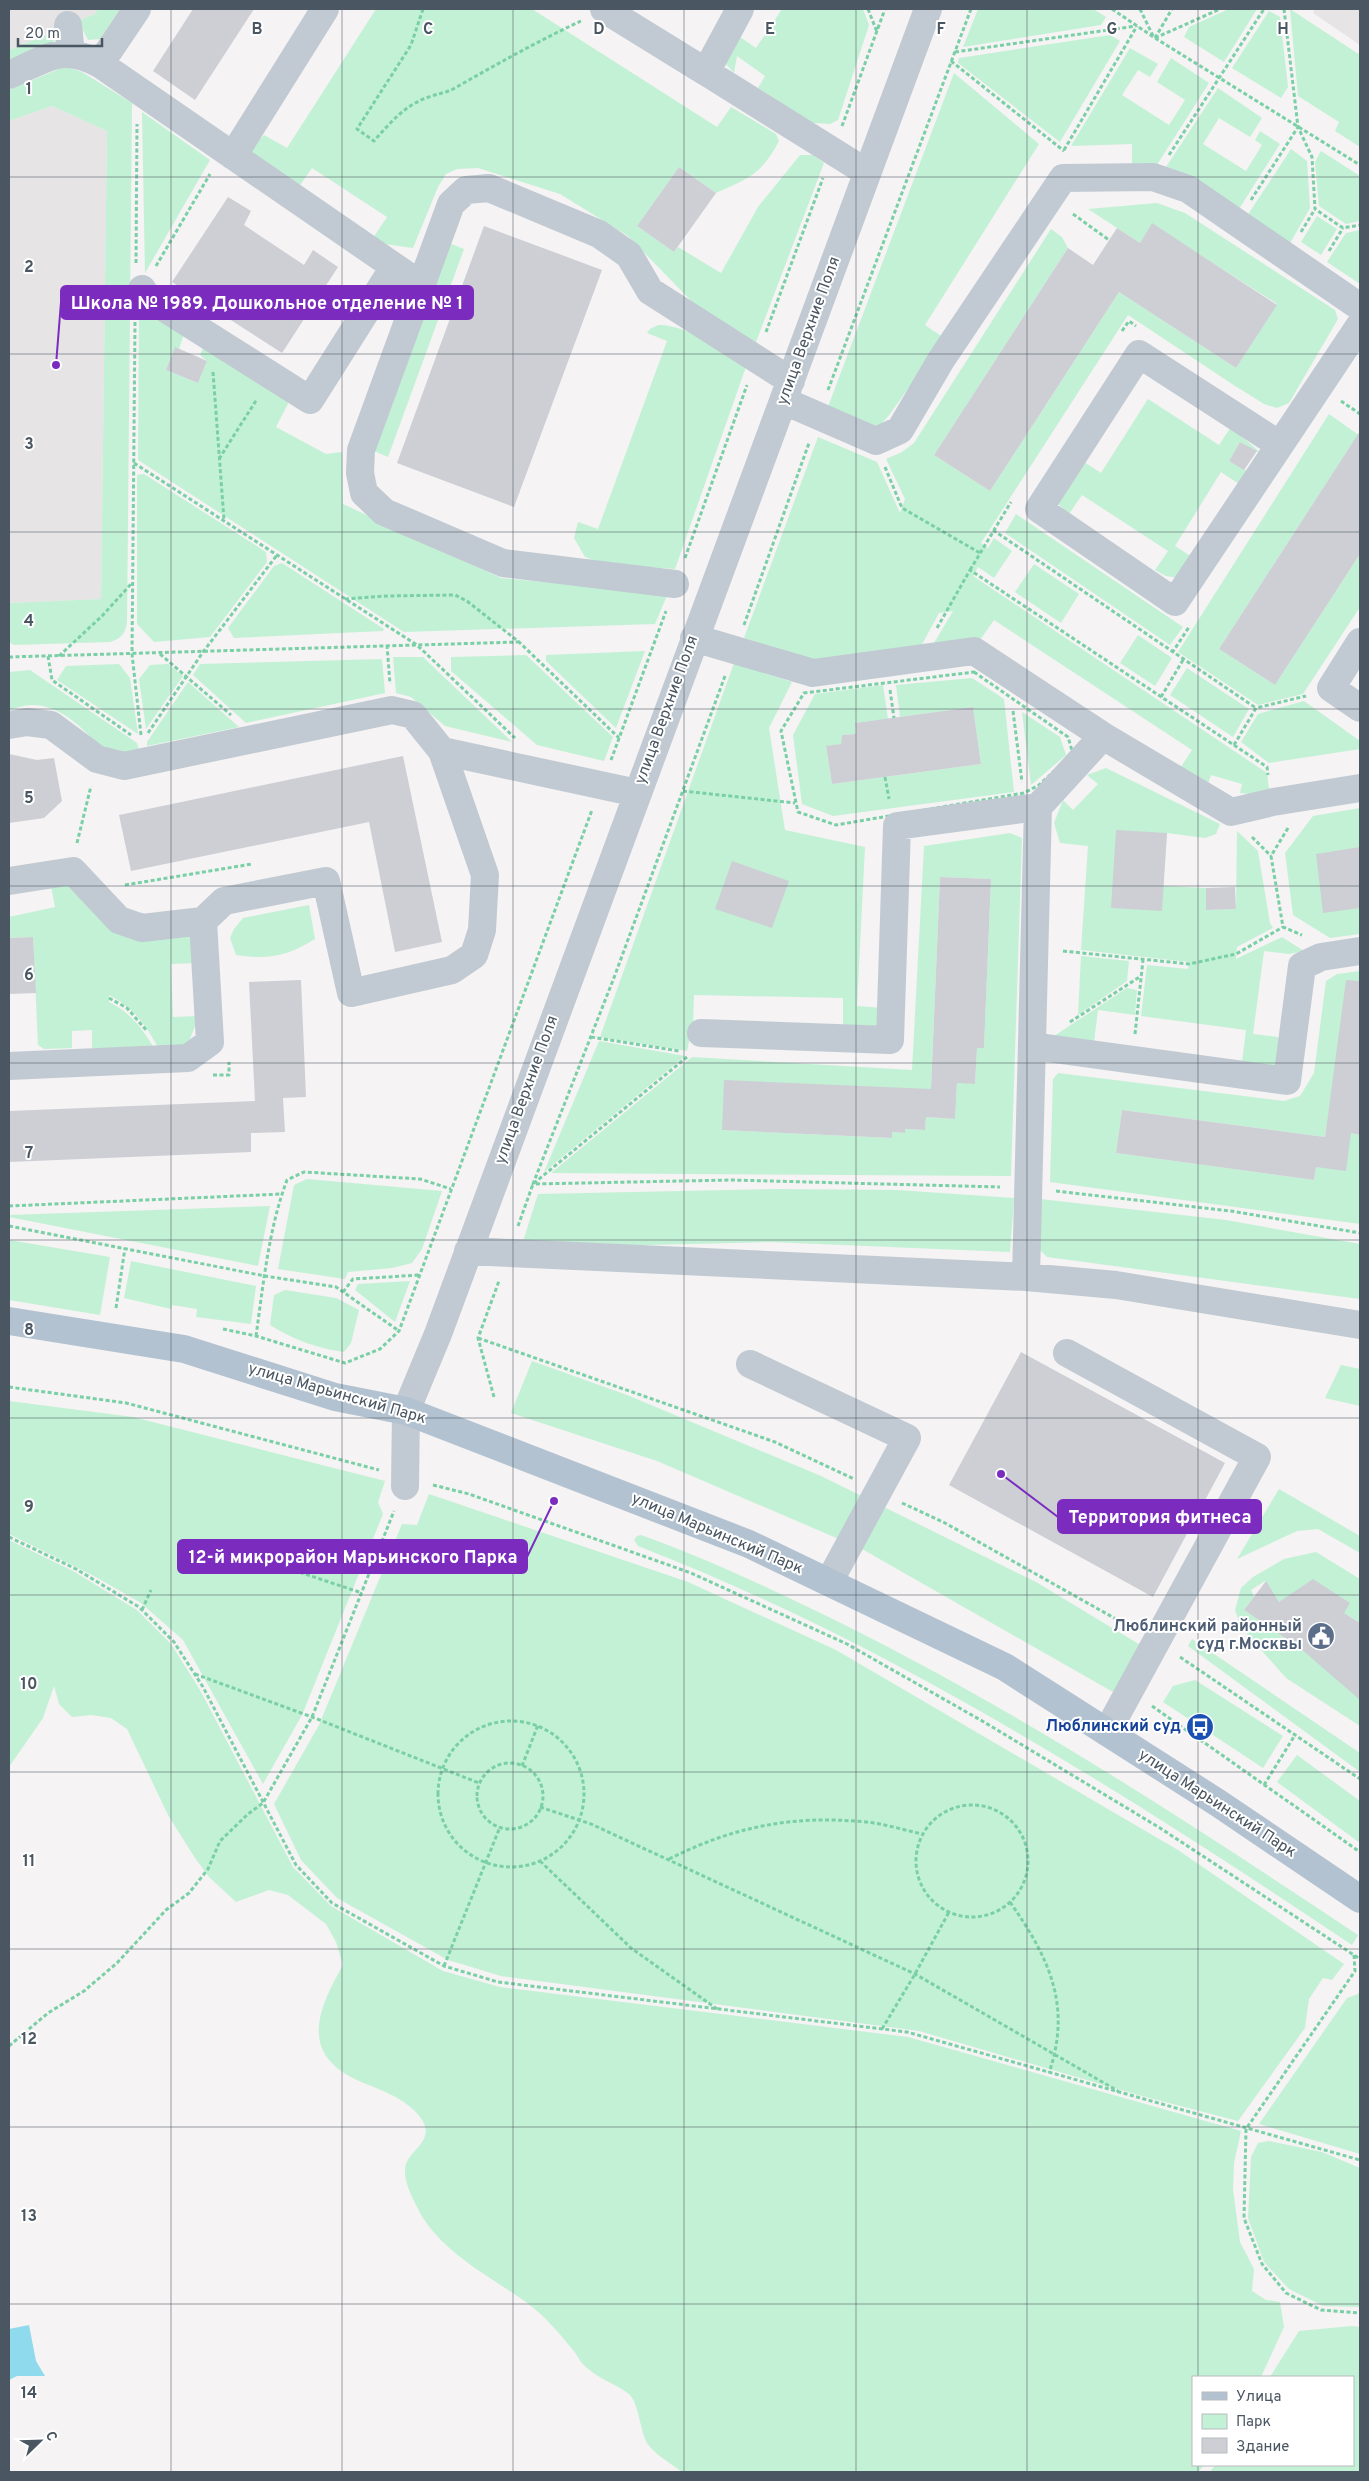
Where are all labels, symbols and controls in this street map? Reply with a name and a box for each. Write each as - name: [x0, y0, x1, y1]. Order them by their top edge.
- scale bar: [18, 15, 101, 47]
- text: B: [251, 20, 263, 40]
- text: C: [423, 20, 433, 40]
- text: D: [593, 20, 605, 40]
- text: E: [765, 20, 775, 40]
- text: F: [936, 20, 946, 40]
- text: G: [1107, 20, 1117, 40]
- text: H: [1277, 20, 1289, 40]
- text: 20 m: [25, 25, 60, 44]
- text: 1: [26, 80, 32, 100]
- street label: улица Верхние Поля: [773, 254, 845, 408]
- text: 2: [24, 258, 34, 278]
- callout: Школа № 1989. Дошкольное отделение № 1: [61, 286, 473, 319]
- text: Школа № 1989. Дошкольное отделение № 1: [71, 293, 463, 316]
- text: 3: [24, 435, 34, 455]
- text: 4: [24, 612, 34, 632]
- street label: улица Верхние Поля: [631, 633, 703, 787]
- text: 5: [24, 789, 34, 809]
- text: 6: [24, 966, 34, 986]
- street label: улица Верхние Поля: [491, 1013, 563, 1167]
- text: 7: [25, 1144, 33, 1164]
- text: 8: [24, 1321, 34, 1341]
- street label: улица Марьинский Парк: [246, 1359, 428, 1429]
- street label: улица Марьинский Парк: [628, 1489, 806, 1579]
- text: 9: [24, 1498, 34, 1518]
- callout: Территория фитнеса: [1058, 1500, 1261, 1533]
- text: Территория фитнеса: [1069, 1507, 1251, 1530]
- callout: 12-й микрорайон Марьинского Парка: [178, 1540, 527, 1573]
- text: 12-й микрорайон Марьинского Парка: [188, 1547, 518, 1570]
- place label: Люблинский районный суд г.Москвы: [1113, 1617, 1302, 1655]
- public building icon: Люблинский районный суд г.Москвы: [1306, 1621, 1336, 1651]
- text: 10: [21, 1675, 37, 1695]
- bus stop icon: Люблинский суд: [1185, 1712, 1215, 1742]
- place label: Люблинский суд: [1045, 1717, 1181, 1737]
- street label: улица Марьинский Парк: [1134, 1745, 1300, 1863]
- text: 11: [23, 1852, 35, 1872]
- text: 12: [21, 2030, 37, 2050]
- text: 13: [21, 2207, 37, 2227]
- legend: [1192, 2376, 1354, 2466]
- text: 14: [21, 2384, 37, 2404]
- text: Улица: [1236, 2388, 1281, 2407]
- text: Парк: [1236, 2413, 1271, 2432]
- north arrow: [15, 2416, 65, 2466]
- text: С: [41, 2429, 60, 2444]
- text: Здание: [1236, 2438, 1289, 2457]

